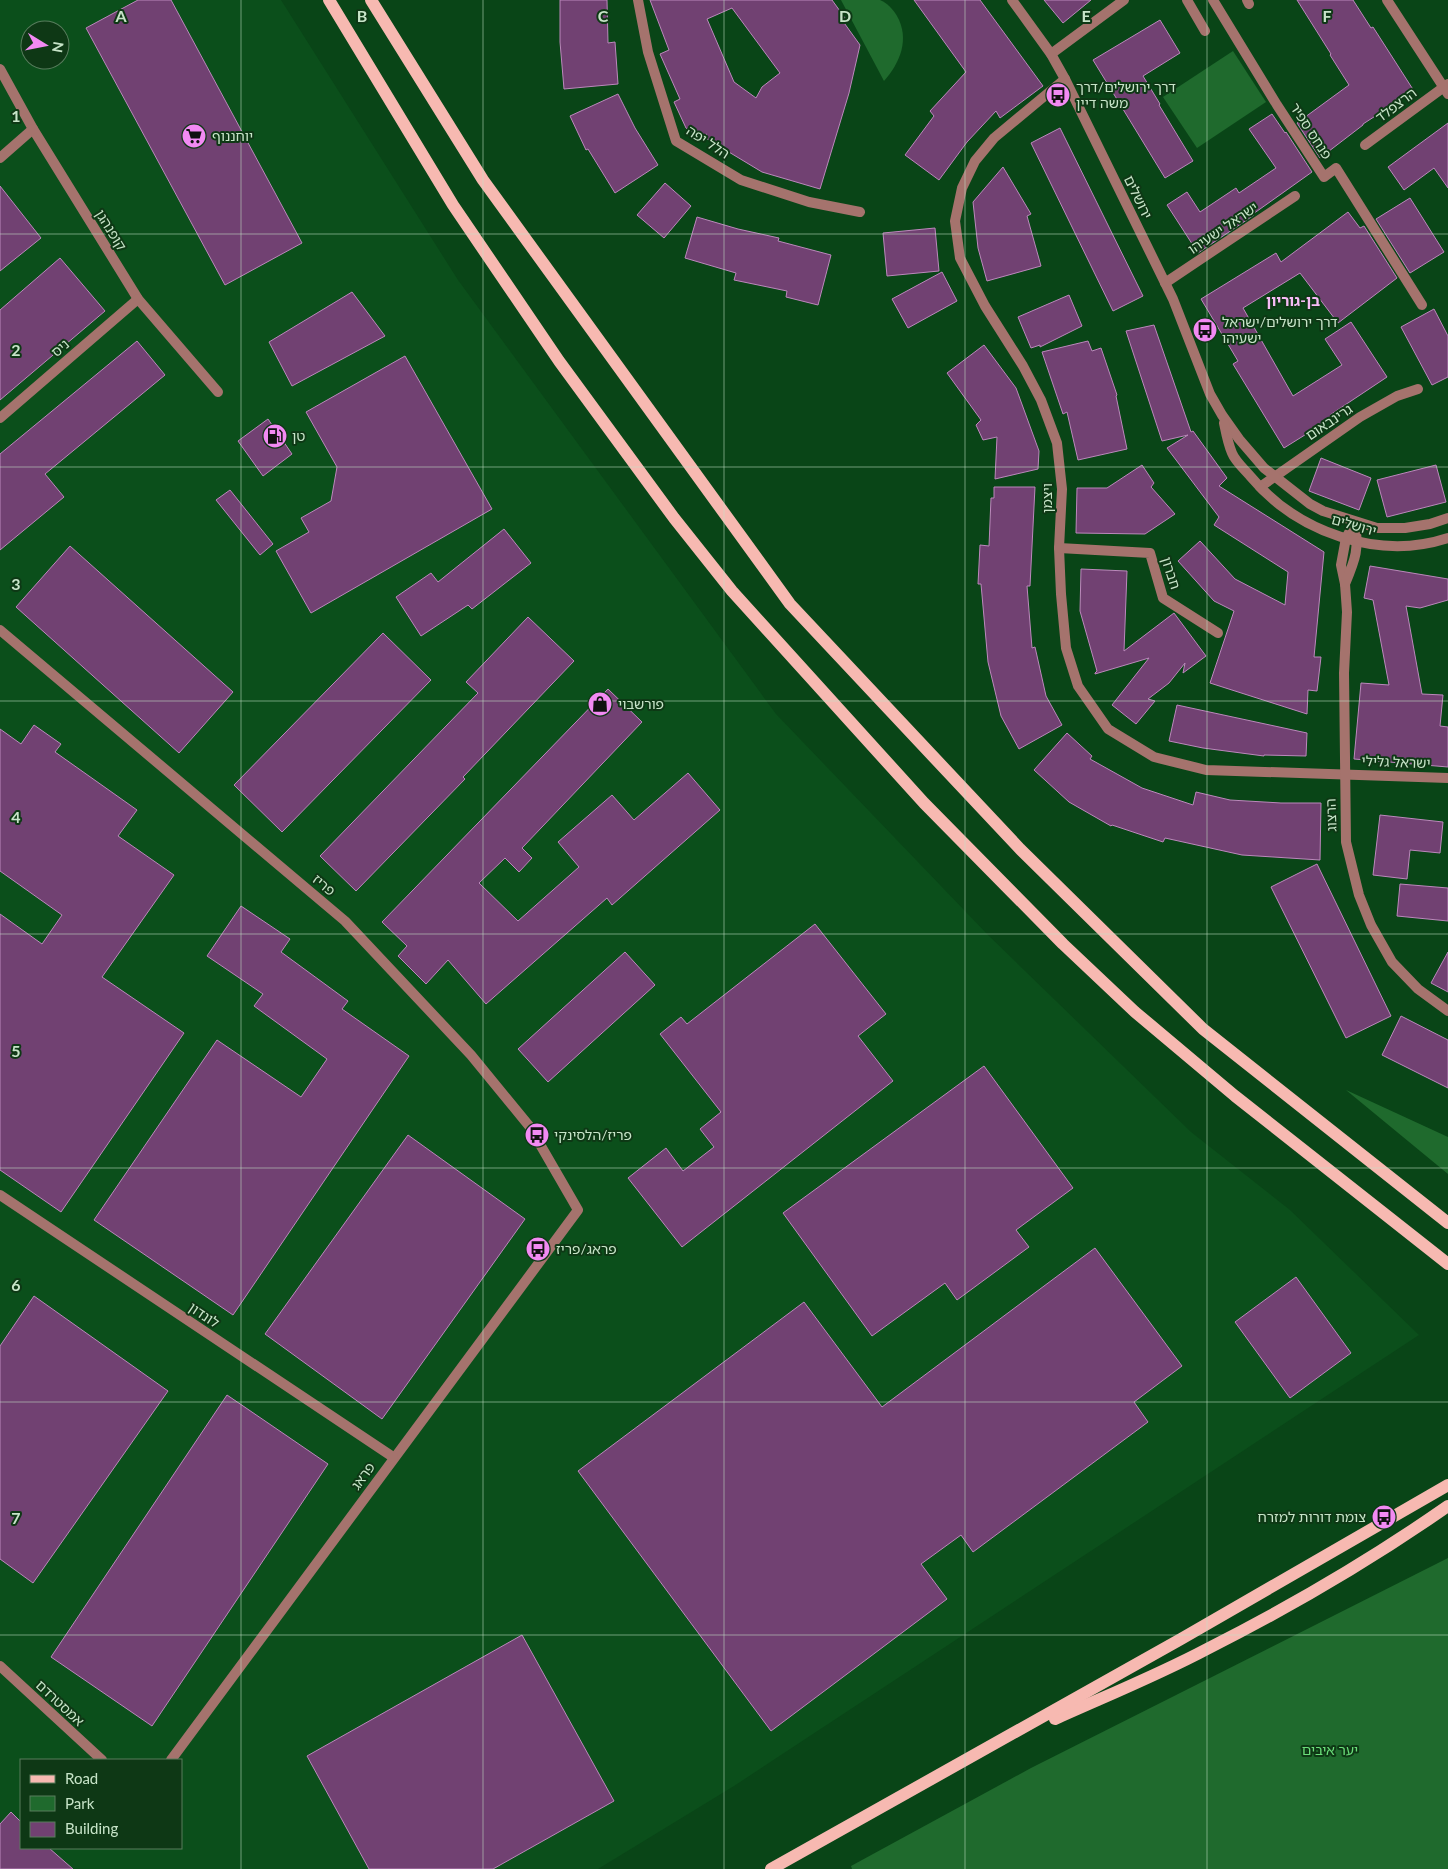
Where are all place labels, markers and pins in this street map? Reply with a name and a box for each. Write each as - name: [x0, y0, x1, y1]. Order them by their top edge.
- place label: דרך ירושלים/דרך משה דיין: [1076, 78, 1176, 111]
- bus stop icon: דרך ירושלים/דרך משה דיין: [1045, 82, 1071, 108]
- supermarket icon: יוחננוף: [181, 123, 207, 149]
- place label: יוחננוף: [212, 127, 253, 144]
- place label: דרך ירושלים/ישראל ישעיהו: [1222, 313, 1338, 346]
- bus stop icon: דרך ירושלים/ישראל ישעיהו: [1192, 317, 1218, 343]
- fuel station icon: טן: [262, 423, 288, 449]
- place label: טן: [292, 427, 306, 444]
- shop icon: פורשבוי: [587, 691, 613, 717]
- place label: פורשבוי: [618, 695, 664, 712]
- bus stop icon: פריז/הלסינקי: [524, 1122, 550, 1148]
- place label: פריז/הלסינקי: [554, 1126, 632, 1143]
- bus stop icon: פראג/פריז: [525, 1236, 551, 1262]
- place label: פראג/פריז: [556, 1240, 617, 1257]
- bus stop icon: צומת דורות למזרח: [1371, 1504, 1397, 1530]
- place label: צומת דורות למזרח: [1257, 1508, 1366, 1525]

